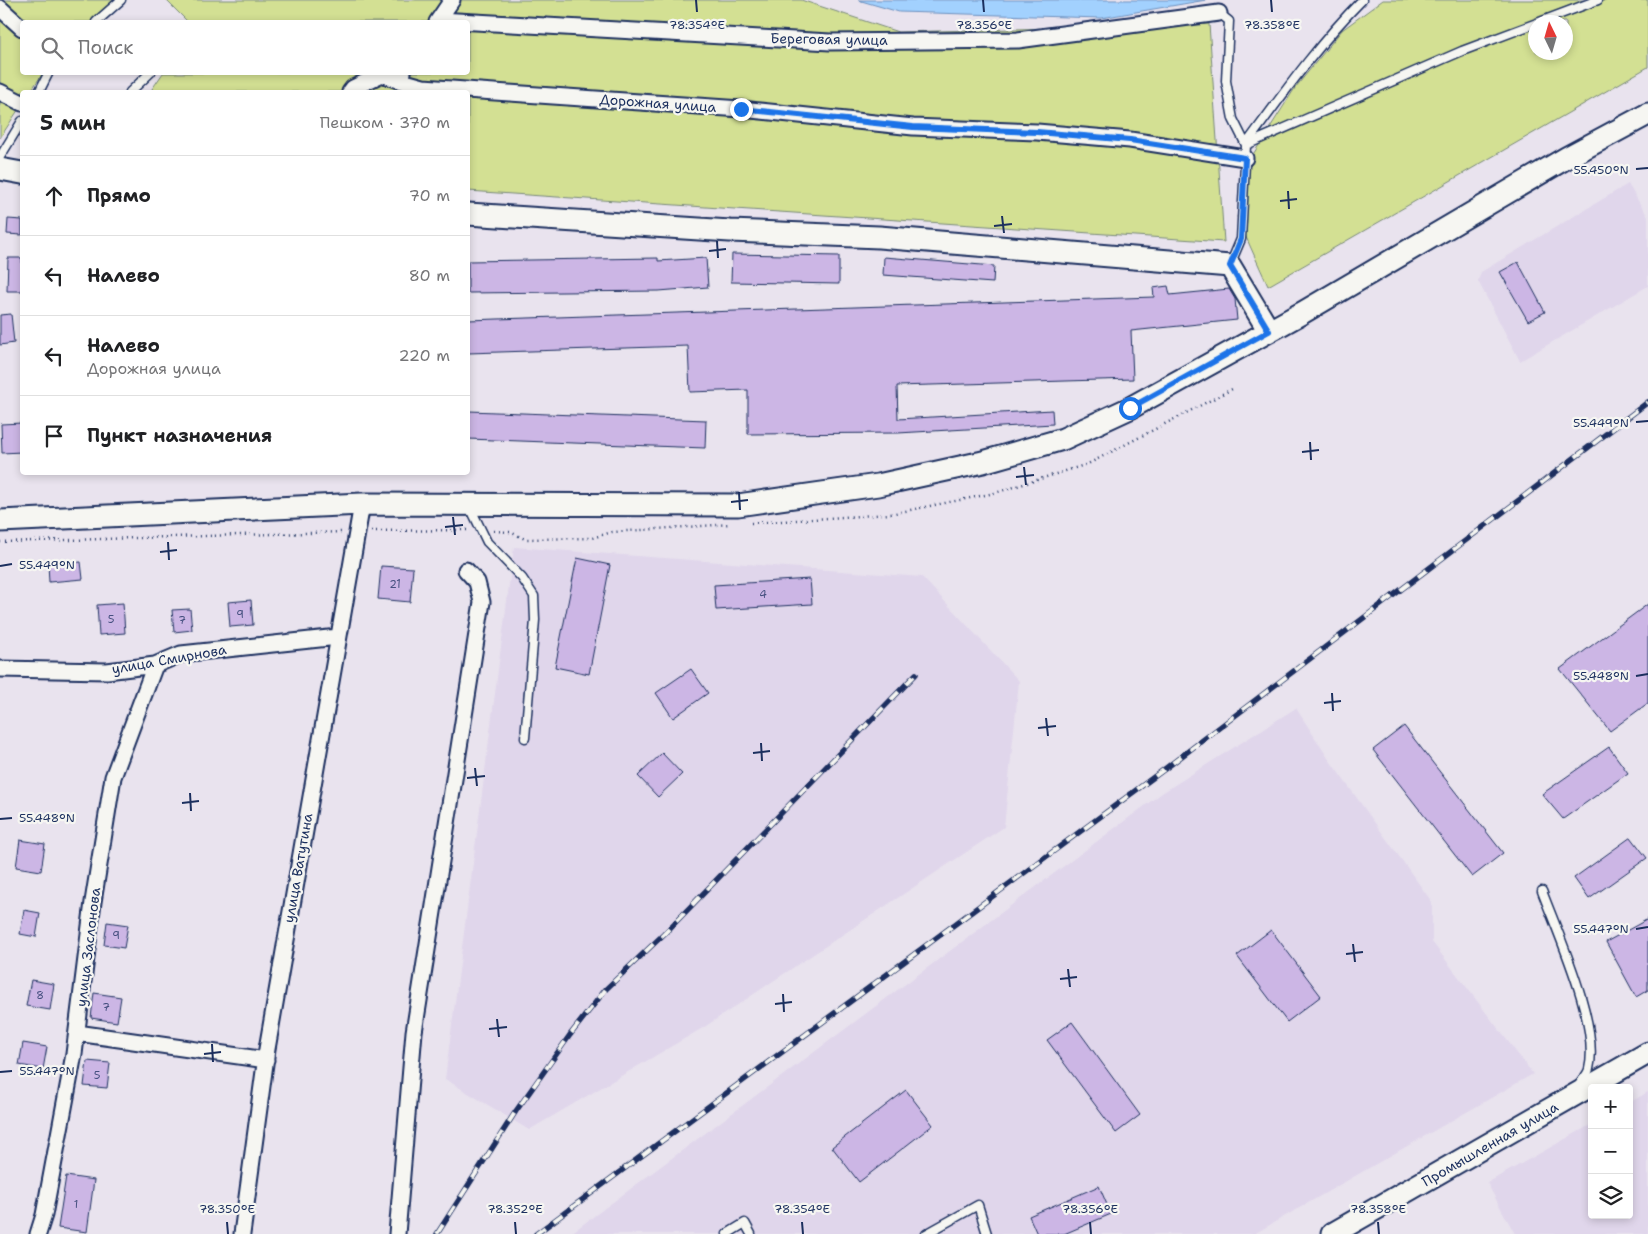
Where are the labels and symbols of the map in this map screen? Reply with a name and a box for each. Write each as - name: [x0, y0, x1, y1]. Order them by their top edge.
- north arrow: [1528, 15, 1573, 60]
- text: 78.354°E: [669, 17, 725, 33]
- text: 78.356°E: [956, 17, 1012, 33]
- text: 78.358°E: [1244, 17, 1300, 33]
- street label: Береговая улица: [770, 29, 888, 49]
- street label: Дорожная улица: [599, 90, 717, 116]
- route end: [730, 98, 753, 121]
- text: 55.450°N: [1573, 162, 1629, 178]
- route start: [1119, 397, 1142, 420]
- text: 55.449°N: [1573, 415, 1629, 431]
- text: 55.449°N: [19, 557, 75, 573]
- house number: 21: [389, 577, 401, 592]
- house number: 4: [759, 587, 767, 602]
- house number: 9: [236, 607, 244, 622]
- house number: 5: [108, 612, 115, 627]
- house number: 7: [178, 613, 186, 628]
- street label: улица Смирнова: [110, 640, 228, 678]
- text: 55.448°N: [1573, 668, 1629, 684]
- text: 55.448°N: [19, 810, 75, 826]
- street label: улица Ватутина: [280, 812, 317, 924]
- street label: улица Заслонова: [72, 886, 104, 1008]
- text: 55.447°N: [1573, 921, 1629, 937]
- house number: 9: [112, 928, 120, 943]
- house number: 8: [36, 988, 44, 1003]
- house number: 7: [102, 1000, 110, 1015]
- text: 55.447°N: [19, 1063, 75, 1079]
- house number: 5: [94, 1068, 101, 1083]
- street label: Промышленная улица: [1419, 1097, 1562, 1190]
- house number: 1: [74, 1197, 78, 1212]
- text: 78.350°E: [199, 1201, 255, 1217]
- text: 78.352°E: [487, 1201, 543, 1217]
- text: 78.354°E: [774, 1201, 830, 1217]
- text: 78.356°E: [1062, 1201, 1118, 1217]
- text: 78.358°E: [1350, 1201, 1406, 1217]

